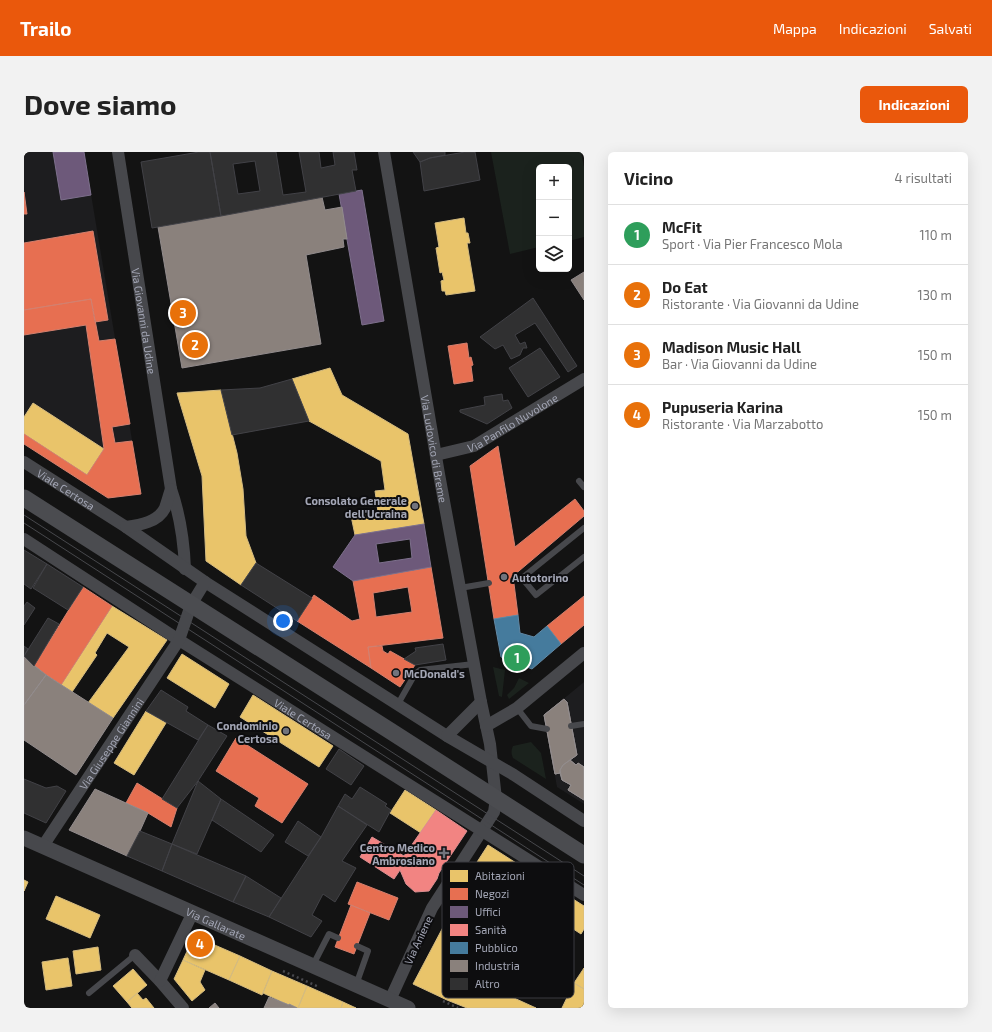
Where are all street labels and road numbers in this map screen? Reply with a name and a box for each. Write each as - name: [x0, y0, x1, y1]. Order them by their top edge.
- street label: Via Giovanni da Udine: [130, 267, 159, 375]
- street label: Via Panfilo Nuvolone: [466, 390, 560, 454]
- street label: Via Ludovico di Breme: [419, 394, 451, 504]
- street label: Viale Certosa: [35, 466, 97, 512]
- street label: Via Giuseppe Giannini: [76, 695, 146, 792]
- street label: Viale Certosa: [272, 695, 335, 741]
- street label: Via Gallarate: [184, 904, 248, 942]
- street label: Via Aniene: [401, 914, 435, 966]

